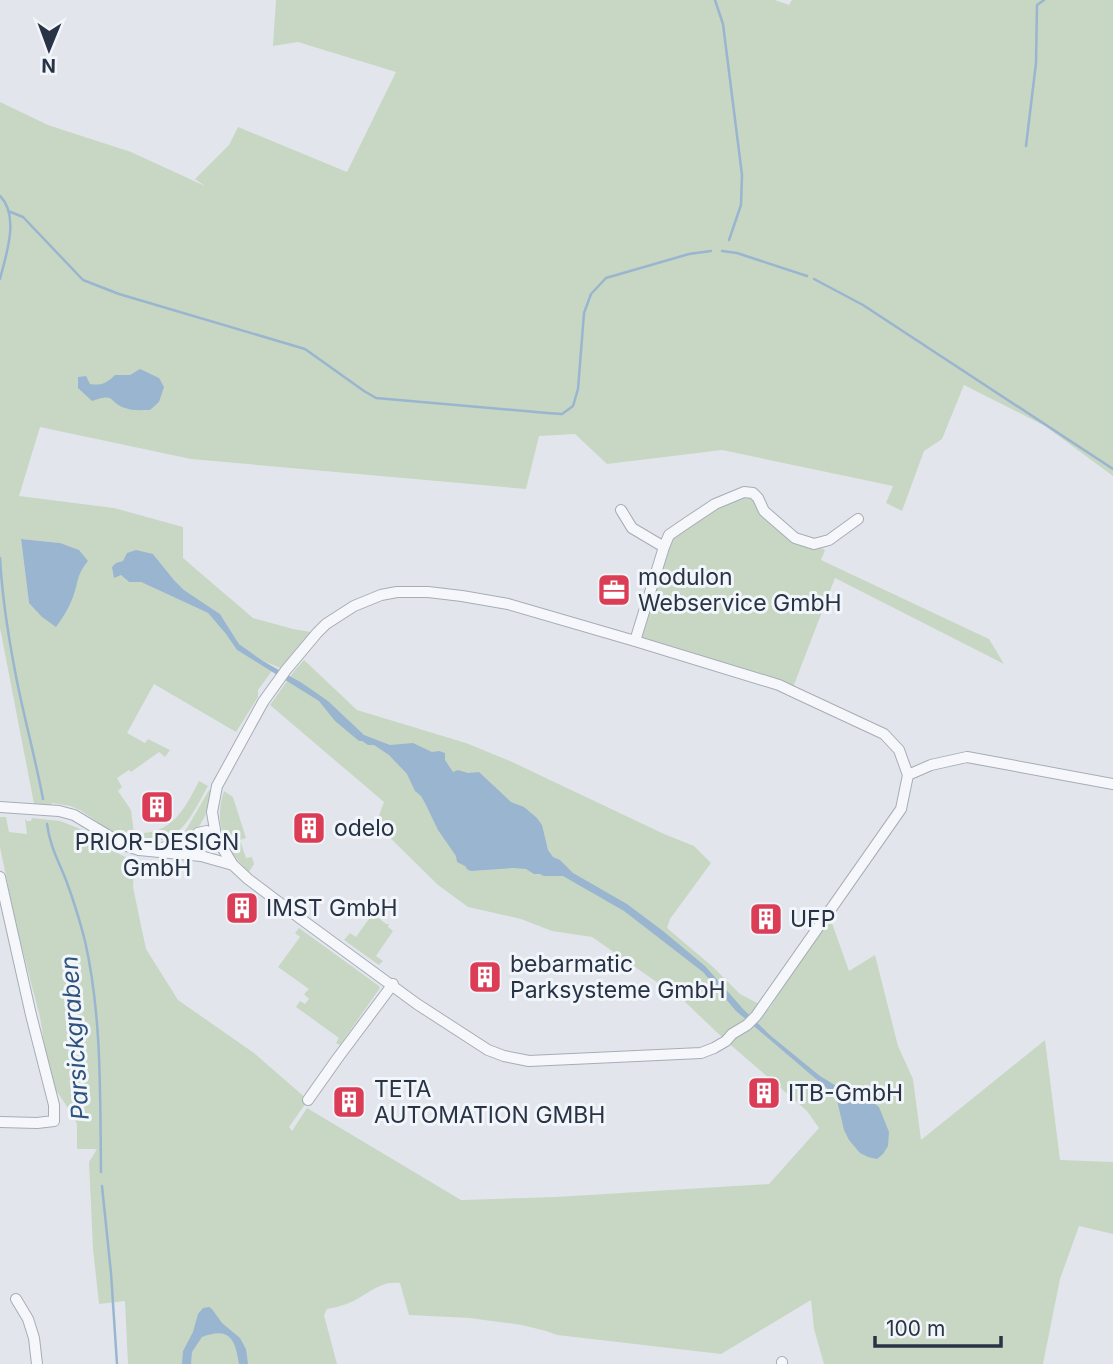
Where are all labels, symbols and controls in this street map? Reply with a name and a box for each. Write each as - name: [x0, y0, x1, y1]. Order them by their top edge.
- north arrow: [14, 14, 84, 84]
- text: N: [41, 54, 56, 77]
- place label: modulon Webservice GmbH: [638, 563, 842, 617]
- office icon: modulon Webservice GmbH: [595, 571, 633, 609]
- building icon: PRIOR-DESIGN GmbH: [138, 788, 176, 826]
- building icon: odelo: [290, 809, 328, 847]
- place label: odelo: [334, 814, 395, 842]
- place label: PRIOR-DESIGN GmbH: [75, 828, 239, 882]
- building icon: IMST GmbH: [223, 889, 261, 927]
- place label: IMST GmbH: [266, 894, 398, 922]
- building icon: UFP: [747, 900, 785, 938]
- place label: UFP: [790, 905, 835, 933]
- place label: bebarmatic Parksysteme GmbH: [510, 950, 726, 1004]
- water label: Parsickgraben: [54, 955, 95, 1121]
- building icon: bebarmatic Parksysteme GmbH: [466, 958, 504, 996]
- building icon: ITB-GmbH: [745, 1074, 783, 1112]
- place label: TETA AUTOMATION GMBH: [374, 1075, 605, 1129]
- place label: ITB-GmbH: [788, 1079, 903, 1107]
- building icon: TETA AUTOMATION GMBH: [330, 1083, 368, 1121]
- scale bar: [875, 1304, 1001, 1348]
- text: 100 m: [886, 1316, 945, 1341]

